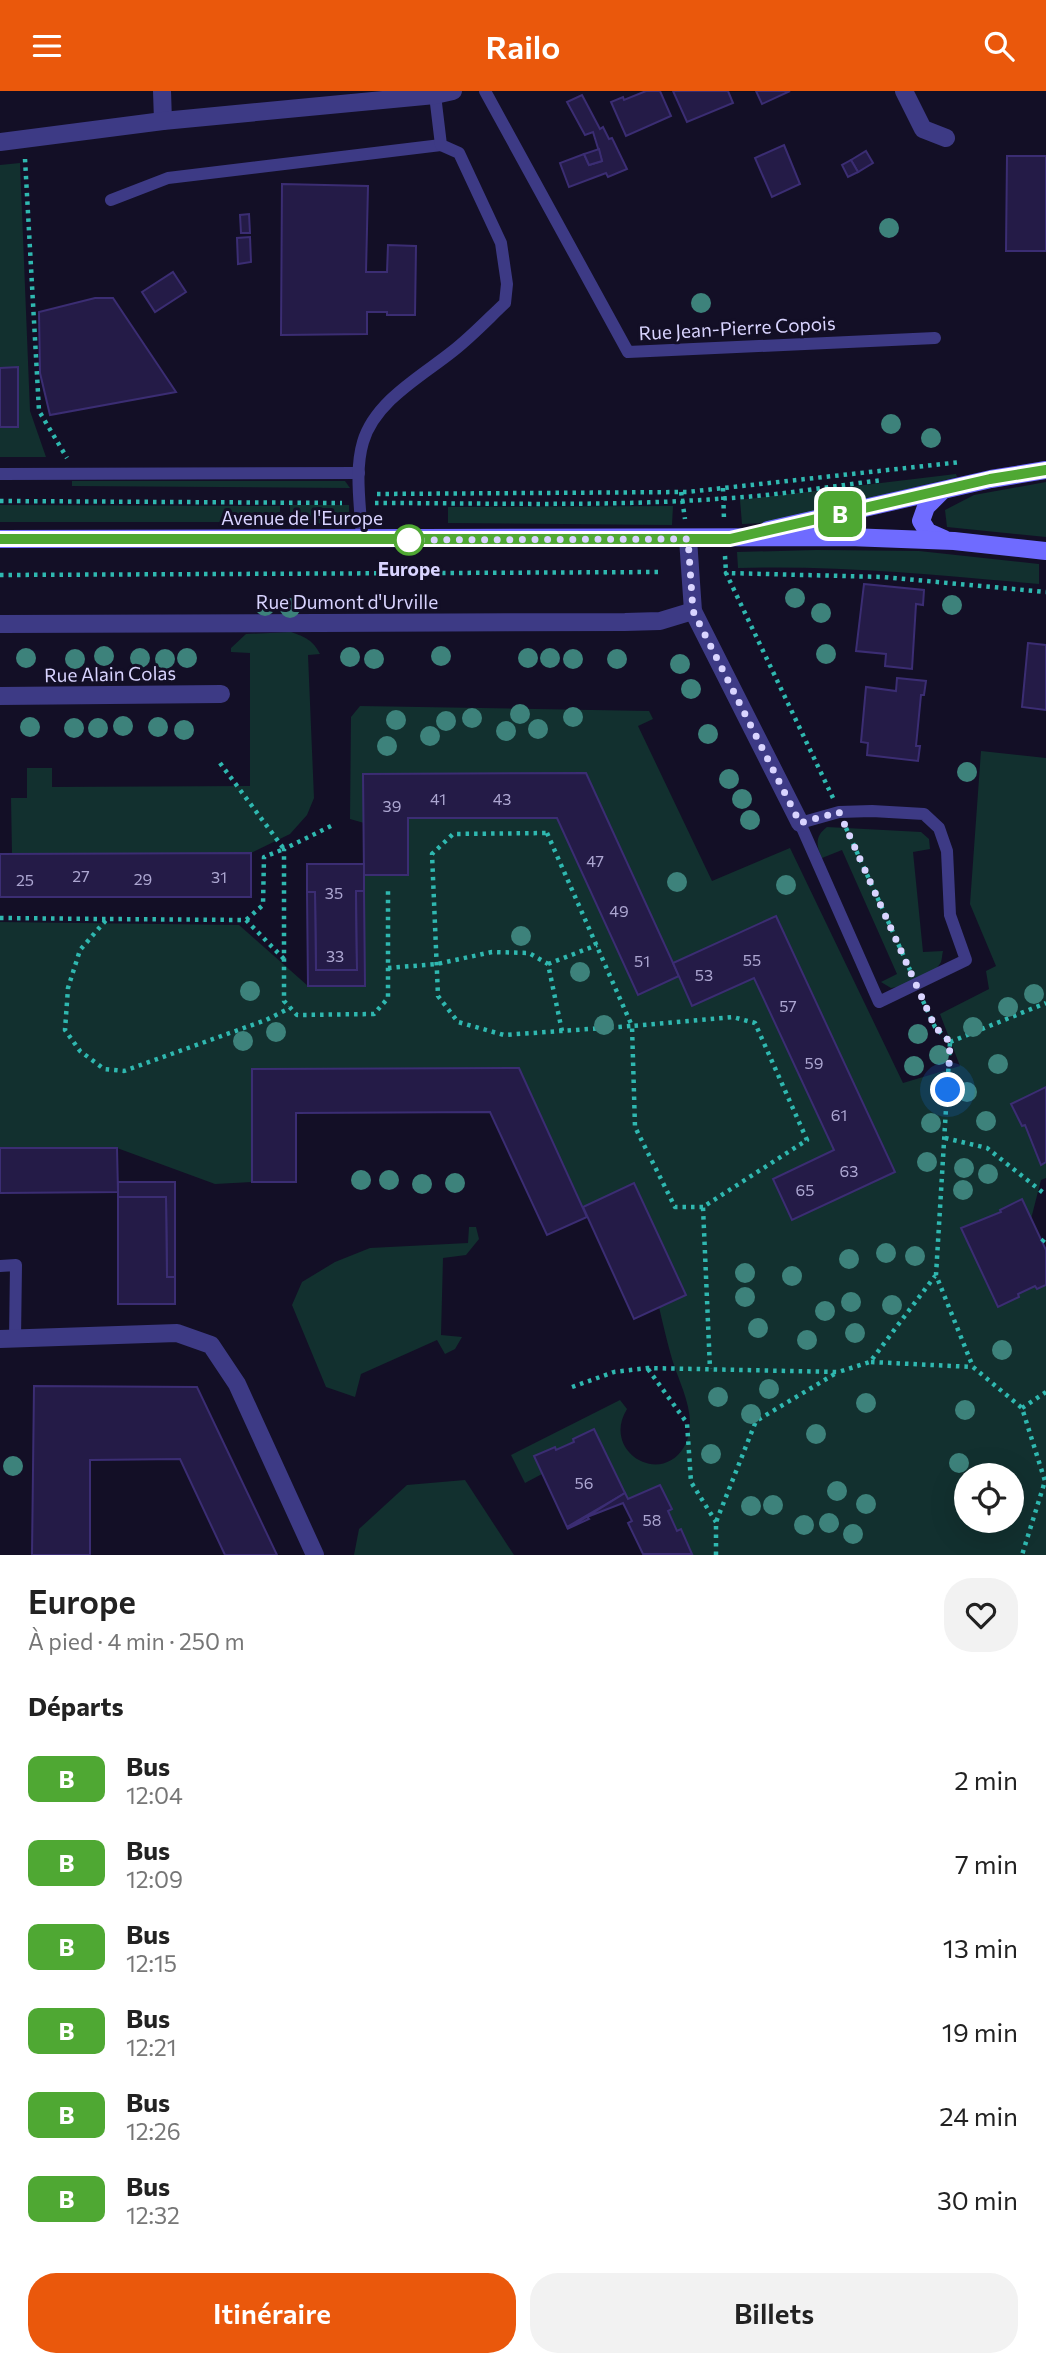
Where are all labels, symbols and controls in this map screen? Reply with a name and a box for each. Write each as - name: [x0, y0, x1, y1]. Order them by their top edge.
- text: Railo: [486, 26, 560, 66]
- icon: menu: [28, 27, 66, 65]
- icon: search: [980, 27, 1018, 65]
- street label: Rue Jean-Pierre Copois: [638, 311, 836, 344]
- line badge: B: [817, 491, 863, 537]
- text: B: [832, 499, 848, 528]
- street label: Avenue de l'Europe: [221, 506, 383, 529]
- marker: Europe: [394, 525, 424, 555]
- place label: Europe: [378, 557, 440, 580]
- street label: Rue Dumont d'Urville: [256, 590, 438, 613]
- street label: Rue Alain Colas: [44, 661, 176, 686]
- house number: 41: [430, 789, 446, 808]
- house number: 43: [493, 789, 511, 808]
- house number: 39: [383, 796, 401, 815]
- house number: 47: [586, 851, 604, 870]
- house number: 27: [72, 866, 90, 885]
- house number: 31: [211, 867, 227, 886]
- house number: 29: [134, 869, 152, 888]
- house number: 25: [16, 870, 34, 889]
- house number: 35: [325, 883, 343, 902]
- house number: 49: [609, 901, 629, 920]
- house number: 33: [326, 946, 344, 965]
- house number: 55: [743, 950, 761, 969]
- house number: 51: [634, 951, 650, 970]
- house number: 53: [695, 965, 713, 984]
- house number: 57: [779, 996, 797, 1015]
- house number: 59: [805, 1053, 823, 1072]
- your location: [930, 1072, 965, 1107]
- house number: 61: [831, 1105, 847, 1124]
- house number: 63: [840, 1161, 858, 1180]
- house number: 65: [796, 1180, 814, 1199]
- map controls: [954, 1463, 1024, 1533]
- button: locate: [954, 1463, 1024, 1533]
- house number: 56: [575, 1473, 593, 1492]
- house number: 58: [643, 1510, 661, 1529]
- button: heart: [944, 1578, 1018, 1652]
- text: Europe: [28, 1580, 136, 1621]
- text: À pied · 4 min · 250 m: [28, 1627, 245, 1655]
- text: Départs: [28, 1690, 124, 1721]
- text: Bus: [126, 1750, 170, 1781]
- text: B: [59, 1764, 74, 1793]
- text: 2 min: [954, 1764, 1018, 1795]
- text: 12:04: [126, 1781, 183, 1809]
- text: Bus: [126, 1834, 170, 1865]
- text: B: [59, 1848, 74, 1877]
- text: 7 min: [955, 1848, 1018, 1879]
- text: 12:09: [126, 1865, 183, 1893]
- text: Bus: [126, 1918, 170, 1949]
- text: B: [59, 1932, 74, 1961]
- text: 13 min: [943, 1932, 1018, 1963]
- text: 12:15: [126, 1949, 177, 1977]
- text: Bus: [126, 2002, 170, 2033]
- text: B: [59, 2016, 74, 2045]
- text: 19 min: [942, 2016, 1018, 2047]
- text: 12:21: [126, 2033, 177, 2061]
- text: Bus: [126, 2086, 170, 2117]
- text: B: [59, 2100, 74, 2129]
- text: 24 min: [939, 2100, 1018, 2131]
- text: 12:26: [126, 2117, 181, 2145]
- text: Bus: [126, 2170, 170, 2201]
- text: B: [59, 2184, 74, 2213]
- text: 30 min: [937, 2184, 1018, 2215]
- text: 12:32: [126, 2201, 180, 2229]
- button: Itinéraire: [28, 2273, 516, 2353]
- button: Billets: [530, 2273, 1018, 2353]

